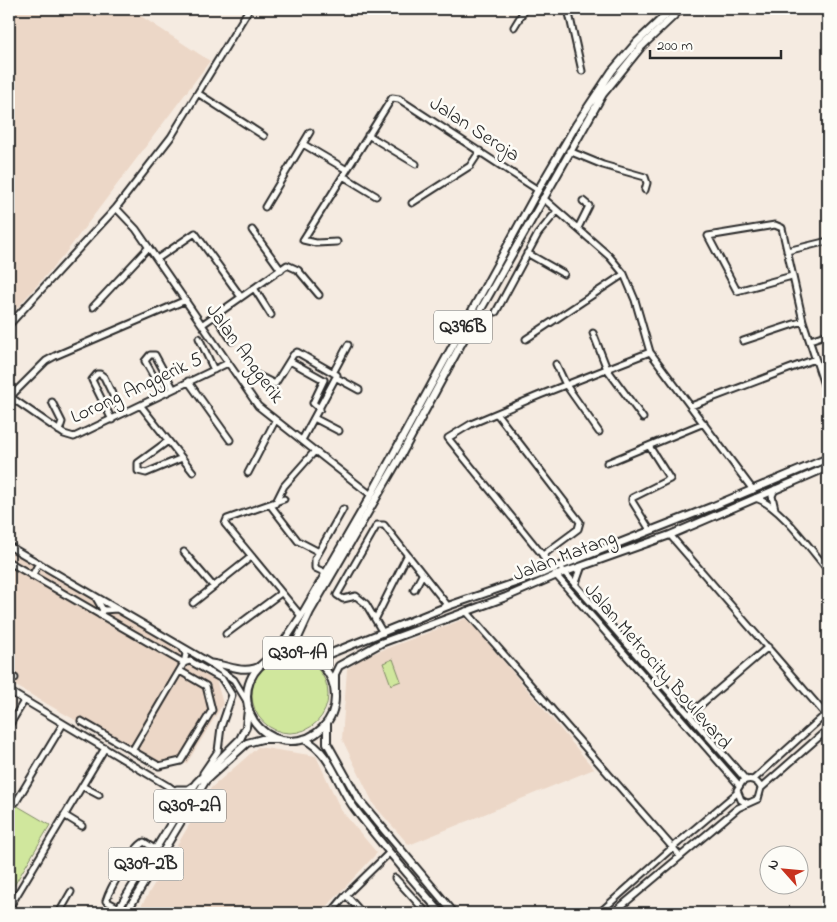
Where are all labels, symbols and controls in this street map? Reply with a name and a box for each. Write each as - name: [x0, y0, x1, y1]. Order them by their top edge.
- scale bar: [650, 28, 781, 60]
- text: 200 m: [657, 35, 693, 57]
- street label: Jalan Seroja: [423, 90, 525, 170]
- street label: Jalan Anggerik: [197, 298, 290, 411]
- road number: Q396B: [434, 311, 492, 344]
- street label: Lorong Anggerik 5: [66, 346, 208, 433]
- street label: Jalan Matang: [509, 524, 621, 591]
- street label: Jalan Metrocity Boulevard: [576, 577, 738, 757]
- road number: Q309-1A: [263, 636, 333, 670]
- road number: Q309-2A: [154, 789, 226, 822]
- north arrow: [760, 844, 810, 894]
- road number: Q309-2B: [108, 848, 184, 881]
- text: N: [762, 856, 785, 874]

